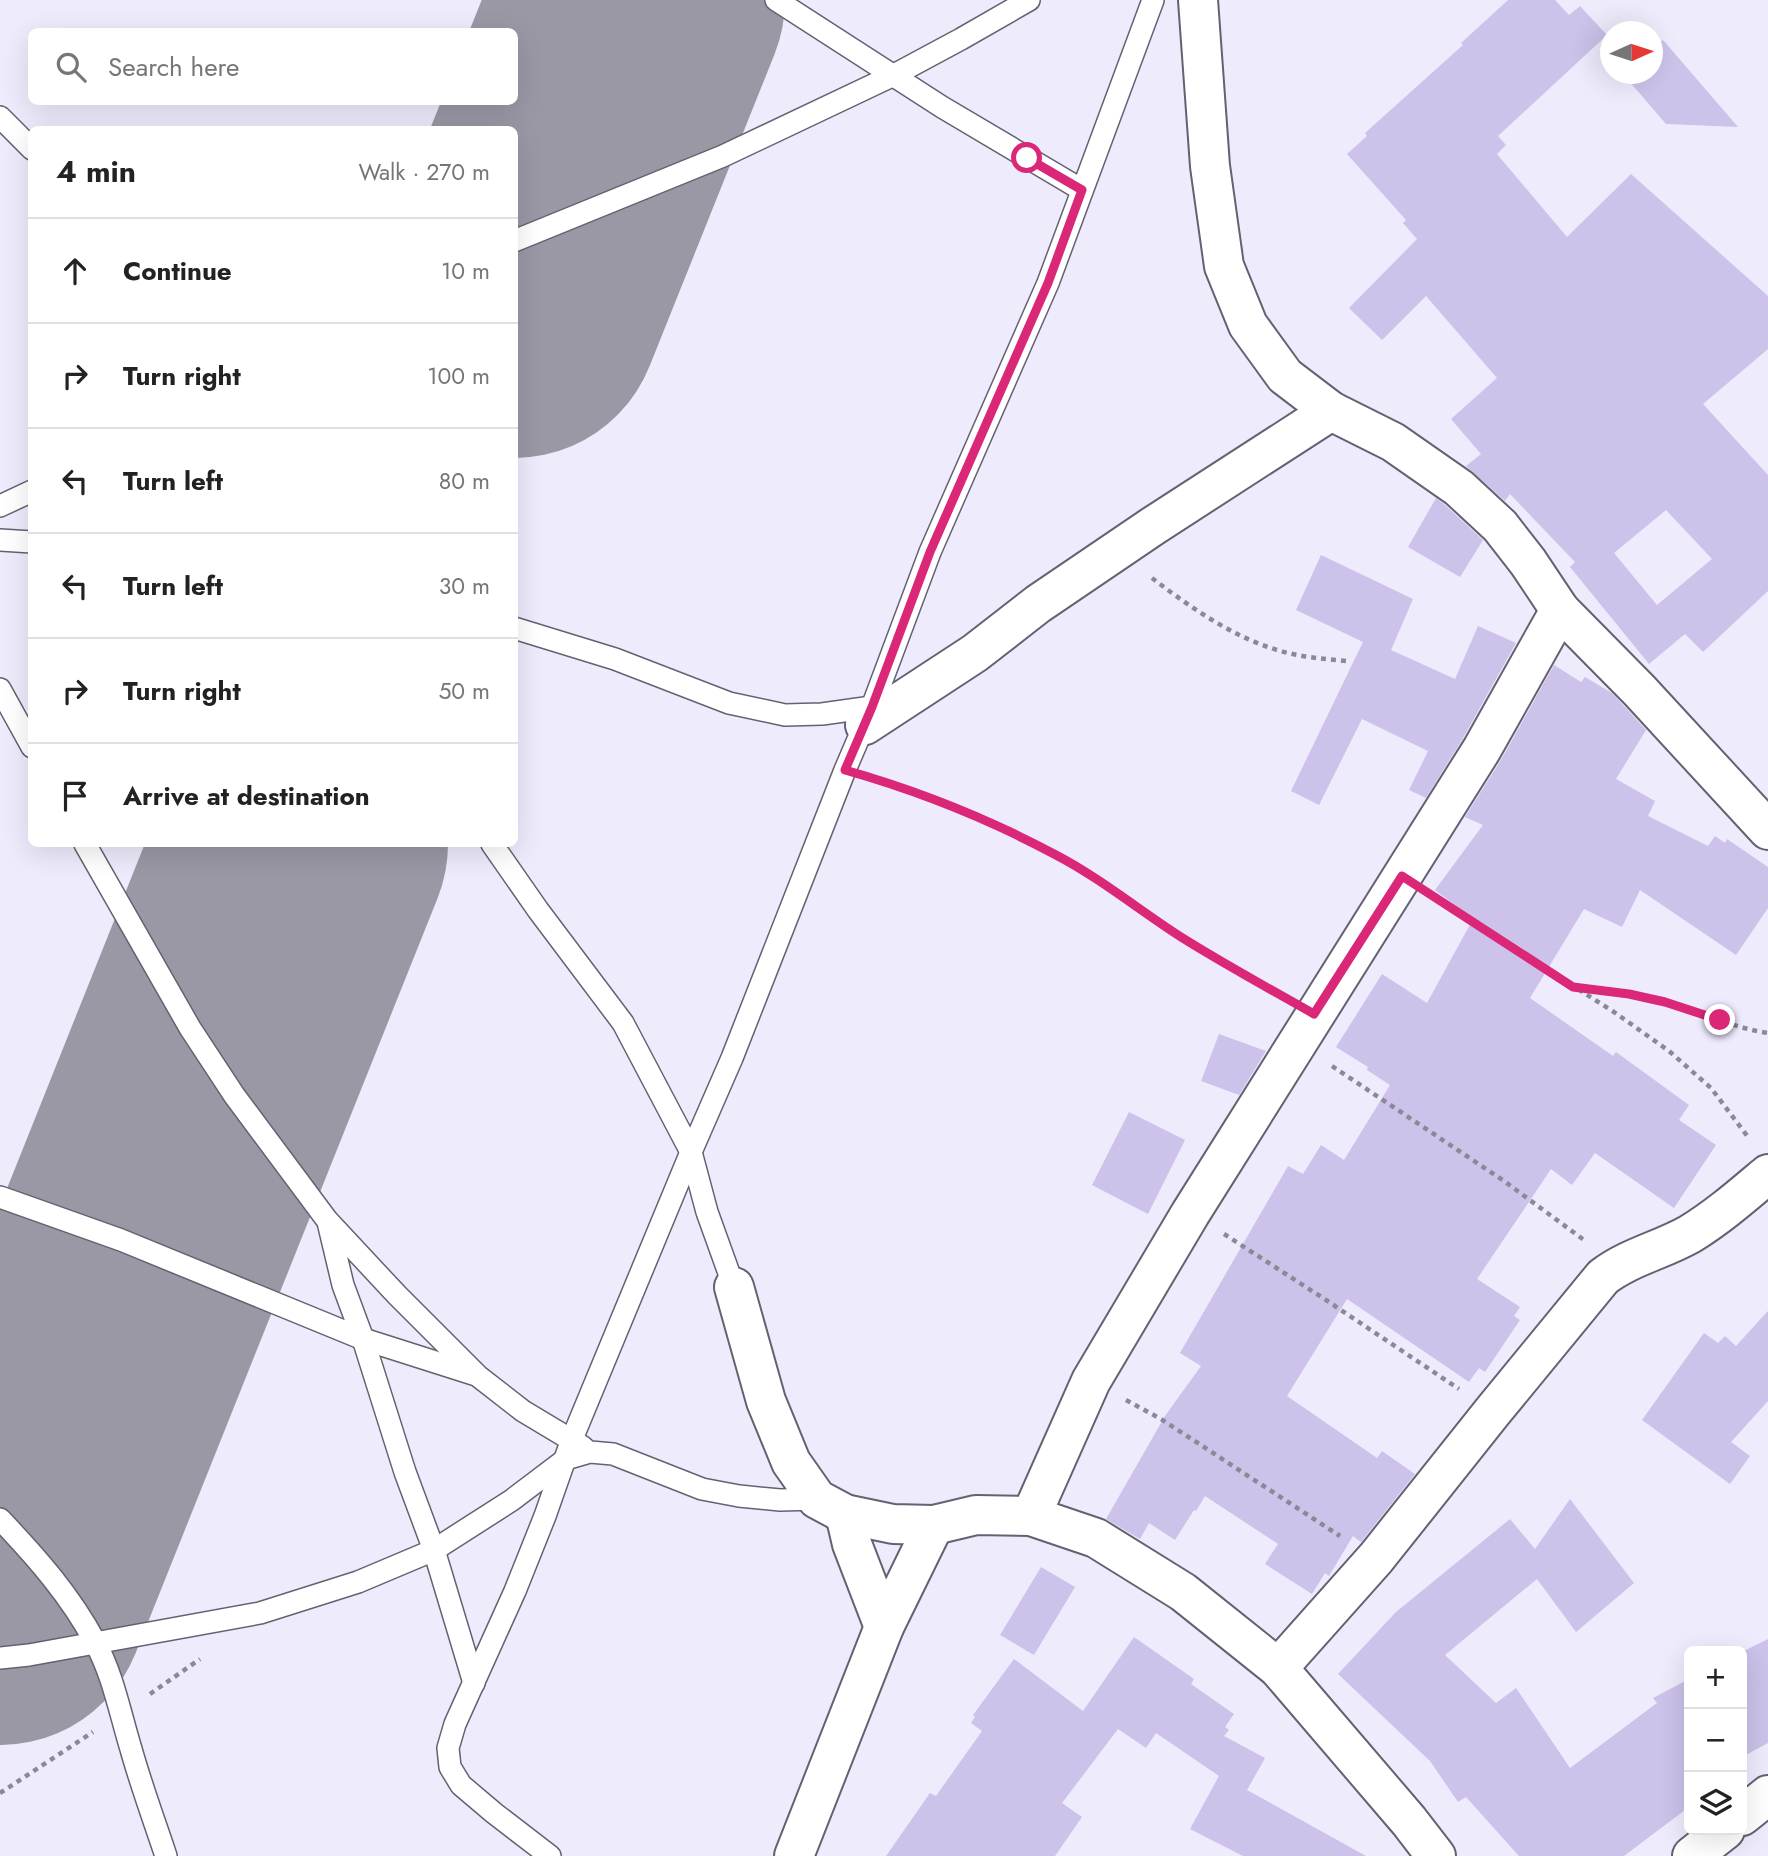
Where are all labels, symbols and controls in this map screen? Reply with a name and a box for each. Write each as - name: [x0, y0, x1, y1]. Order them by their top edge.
- north arrow: [1600, 21, 1663, 84]
- search box: [28, 28, 518, 105]
- icon: search: [52, 48, 90, 86]
- text: Search here: [108, 48, 240, 86]
- route start: [1011, 142, 1042, 173]
- text: 4 min: [56, 150, 136, 193]
- text: Walk · 270 m: [359, 155, 490, 189]
- icon: ahead: [56, 252, 94, 290]
- text: Continue: [123, 252, 232, 290]
- text: 10 m: [441, 254, 490, 288]
- icon: right: [56, 357, 94, 395]
- text: Turn right: [123, 357, 241, 395]
- text: 100 m: [427, 359, 490, 393]
- icon: left: [56, 462, 94, 500]
- text: Turn left: [123, 462, 223, 500]
- text: 80 m: [439, 464, 490, 498]
- icon: left: [56, 567, 94, 605]
- text: Turn left: [123, 567, 223, 605]
- text: 30 m: [439, 569, 490, 603]
- icon: right: [56, 672, 94, 710]
- text: Turn right: [123, 672, 241, 710]
- text: 50 m: [438, 674, 490, 708]
- icon: arrive: [56, 777, 94, 815]
- text: Arrive at destination: [123, 777, 370, 815]
- route end: [1704, 1004, 1735, 1035]
- map controls: [1684, 1646, 1747, 1835]
- button: +: [1684, 1646, 1747, 1709]
- button: −: [1684, 1709, 1747, 1772]
- button: layers: [1684, 1772, 1747, 1835]

